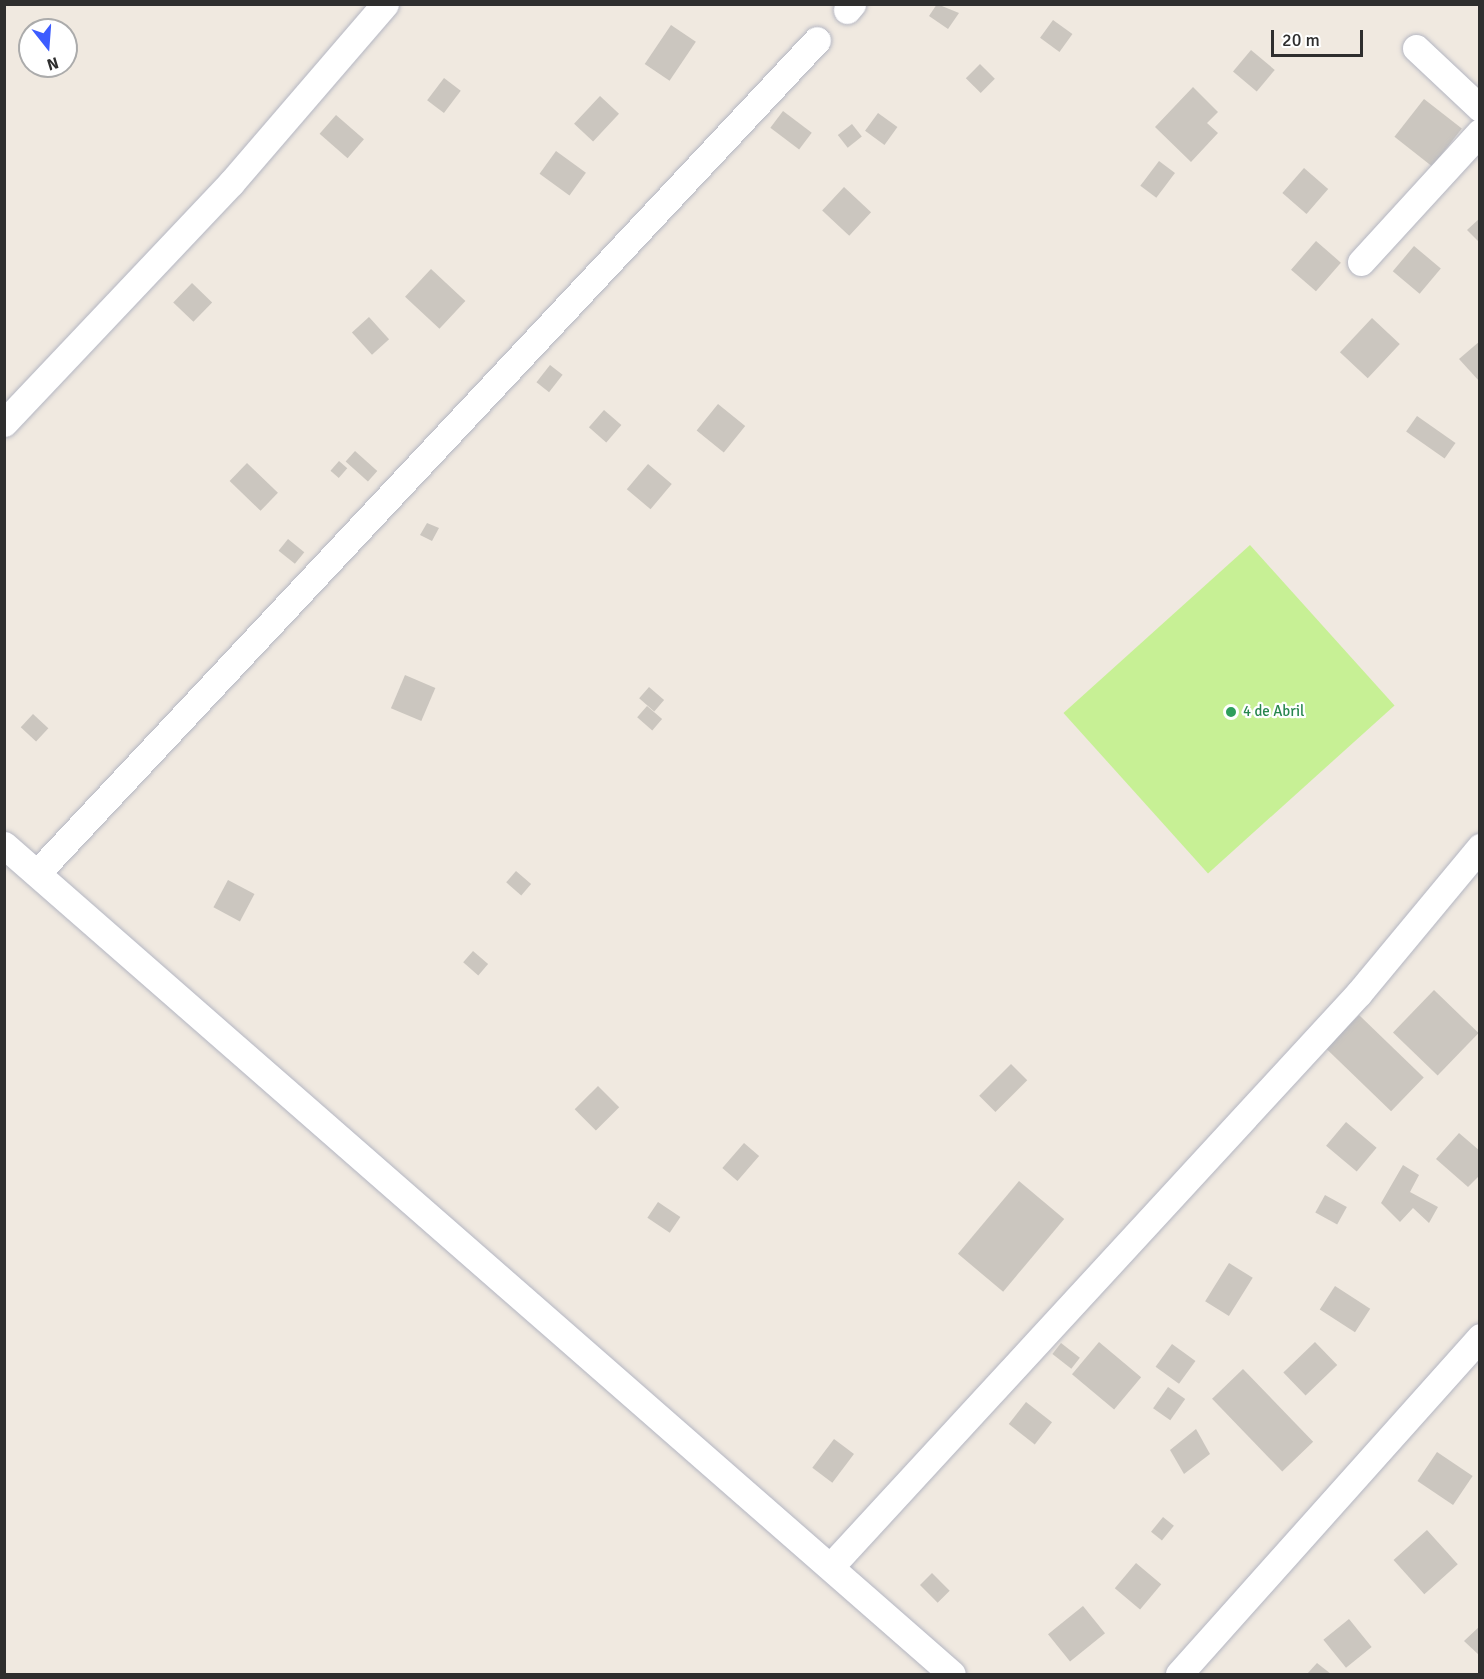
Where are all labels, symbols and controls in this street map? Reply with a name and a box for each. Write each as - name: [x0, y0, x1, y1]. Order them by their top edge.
- north arrow: [18, 18, 78, 78]
- scale bar: [1274, 18, 1366, 56]
- text: 20 m: [1282, 29, 1320, 51]
- text: N: [44, 52, 61, 74]
- place label: 4 de Abril: [1243, 703, 1304, 721]
- marker: 4 de Abril: [1224, 705, 1238, 719]

